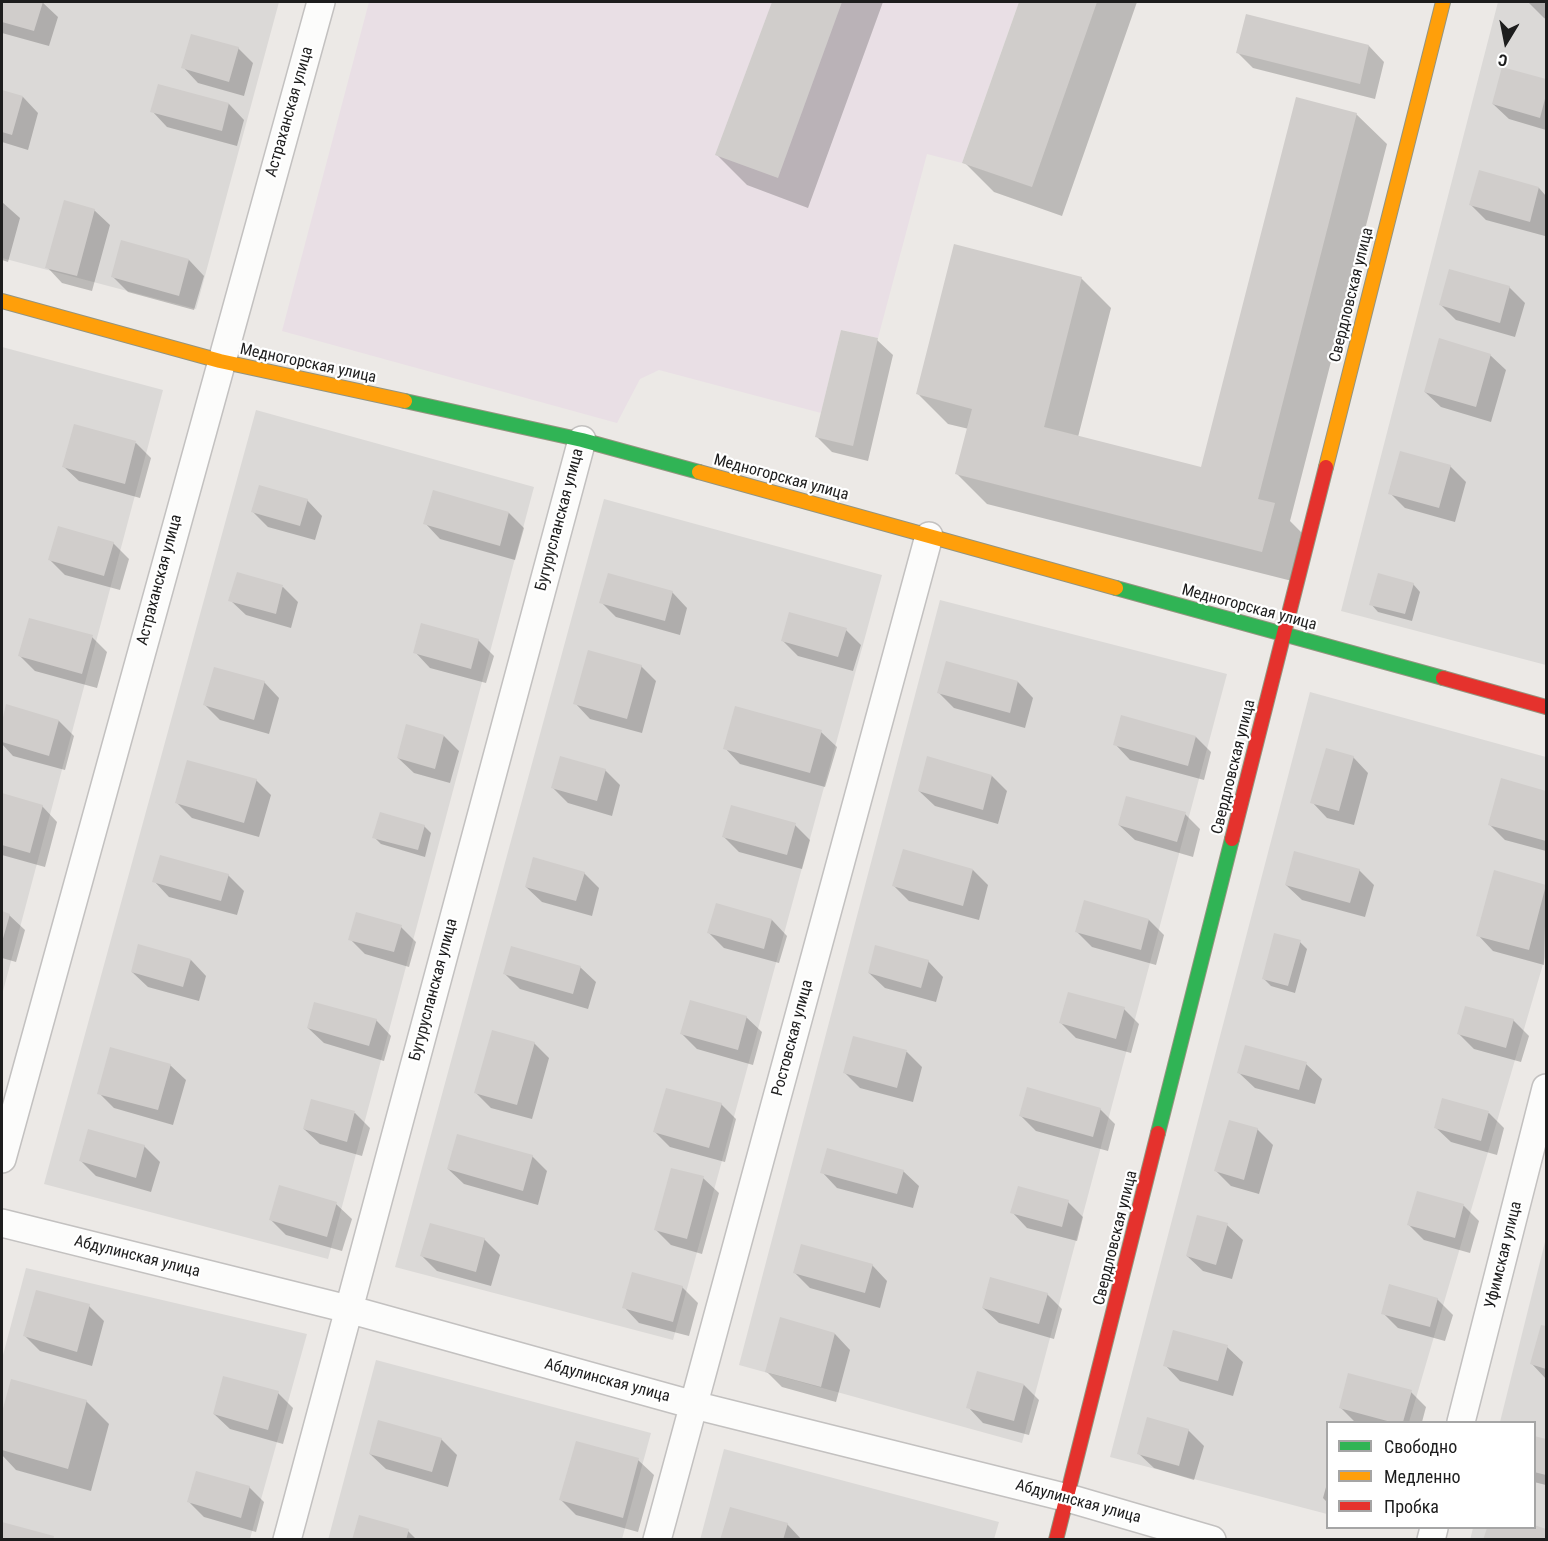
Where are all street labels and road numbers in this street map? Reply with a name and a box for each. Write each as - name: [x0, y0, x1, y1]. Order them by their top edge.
- street label: Астраханская улица: [262, 45, 318, 179]
- street label: Свердловская улица: [1326, 226, 1378, 364]
- street label: Медногорская улица: [238, 340, 378, 388]
- street label: Бугурусланская улица: [532, 447, 588, 593]
- street label: Медногорская улица: [711, 451, 851, 505]
- street label: Астраханская улица: [133, 512, 187, 648]
- street label: Медногорская улица: [1179, 581, 1319, 635]
- street label: Свердловская улица: [1208, 698, 1260, 836]
- street label: Бугурусланская улица: [406, 917, 462, 1063]
- street label: Ростовская улица: [768, 978, 818, 1098]
- street label: Свердловская улица: [1090, 1169, 1142, 1307]
- street label: Уфимская улица: [1481, 1199, 1527, 1311]
- street label: Абдулинская улица: [72, 1232, 202, 1282]
- street label: Абдулинская улица: [542, 1355, 672, 1407]
- street label: Абдулинская улица: [1013, 1476, 1143, 1528]

